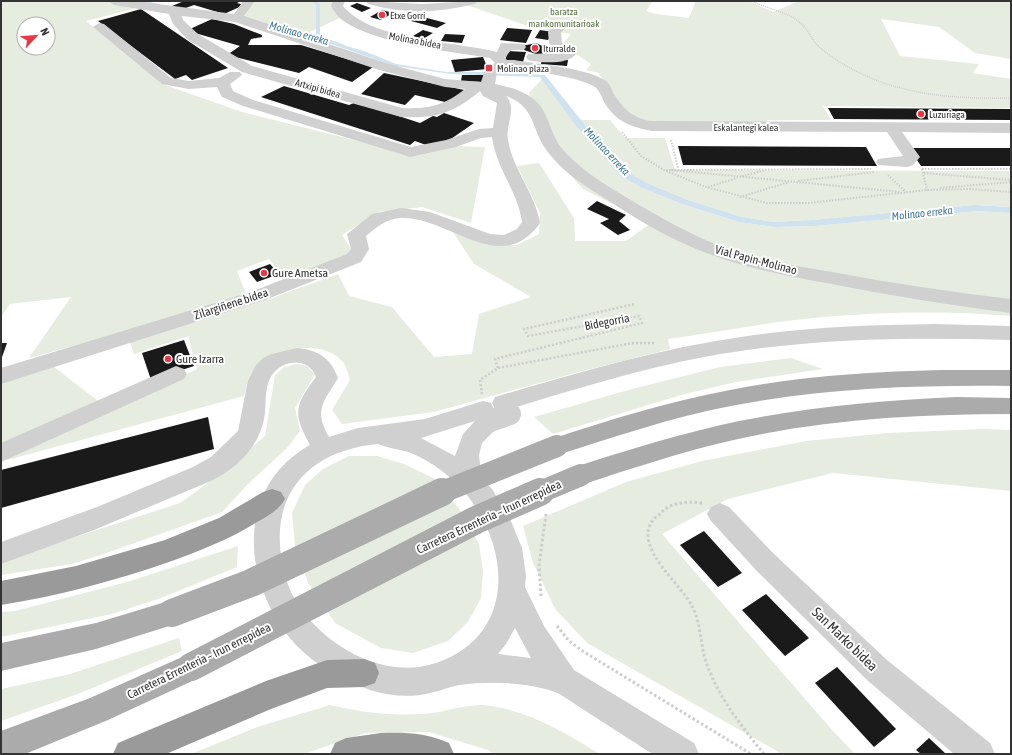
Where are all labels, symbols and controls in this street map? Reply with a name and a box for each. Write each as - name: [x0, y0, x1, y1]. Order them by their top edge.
- park label: baratza mankomunitarioak: [528, 6, 600, 29]
- marker: Etxe Gorri: [377, 10, 387, 20]
- place label: Etxe Gorri: [390, 10, 425, 21]
- north arrow: [16, 16, 56, 56]
- water label: Molinao erreka: [268, 19, 330, 47]
- text: N: [38, 26, 52, 37]
- street label: Molinao bidea: [388, 30, 442, 51]
- marker: Iturralde: [530, 43, 540, 53]
- place label: Iturralde: [543, 43, 576, 54]
- marker: Molinao plaza: [484, 63, 494, 73]
- place label: Molinao plaza: [497, 63, 550, 74]
- street label: Artxipi bidea: [294, 77, 342, 100]
- marker: Luzuriaga: [916, 109, 926, 119]
- place label: Luzuriaga: [929, 109, 965, 120]
- street label: Eskalantegi kalea: [713, 122, 779, 133]
- water label: Molinao erreka: [582, 125, 632, 177]
- water label: Molinao erreka: [891, 204, 953, 222]
- street label: Vial Papin-Molinao: [714, 242, 799, 278]
- place label: Gure Ametsa: [272, 266, 328, 280]
- marker: Gure Ametsa: [259, 268, 269, 278]
- street label: Zilargiñene bidea: [192, 285, 270, 323]
- street label: Bidegorria: [583, 311, 631, 333]
- place label: Gure Izarra: [176, 352, 224, 366]
- marker: Gure Izarra: [163, 354, 173, 364]
- street label: Carretera Errenteria – Irun errepidea: [414, 477, 564, 557]
- street label: San Marko bidea: [809, 604, 881, 674]
- street label: Carretera Errenteria – Irun errepidea: [125, 620, 273, 702]

